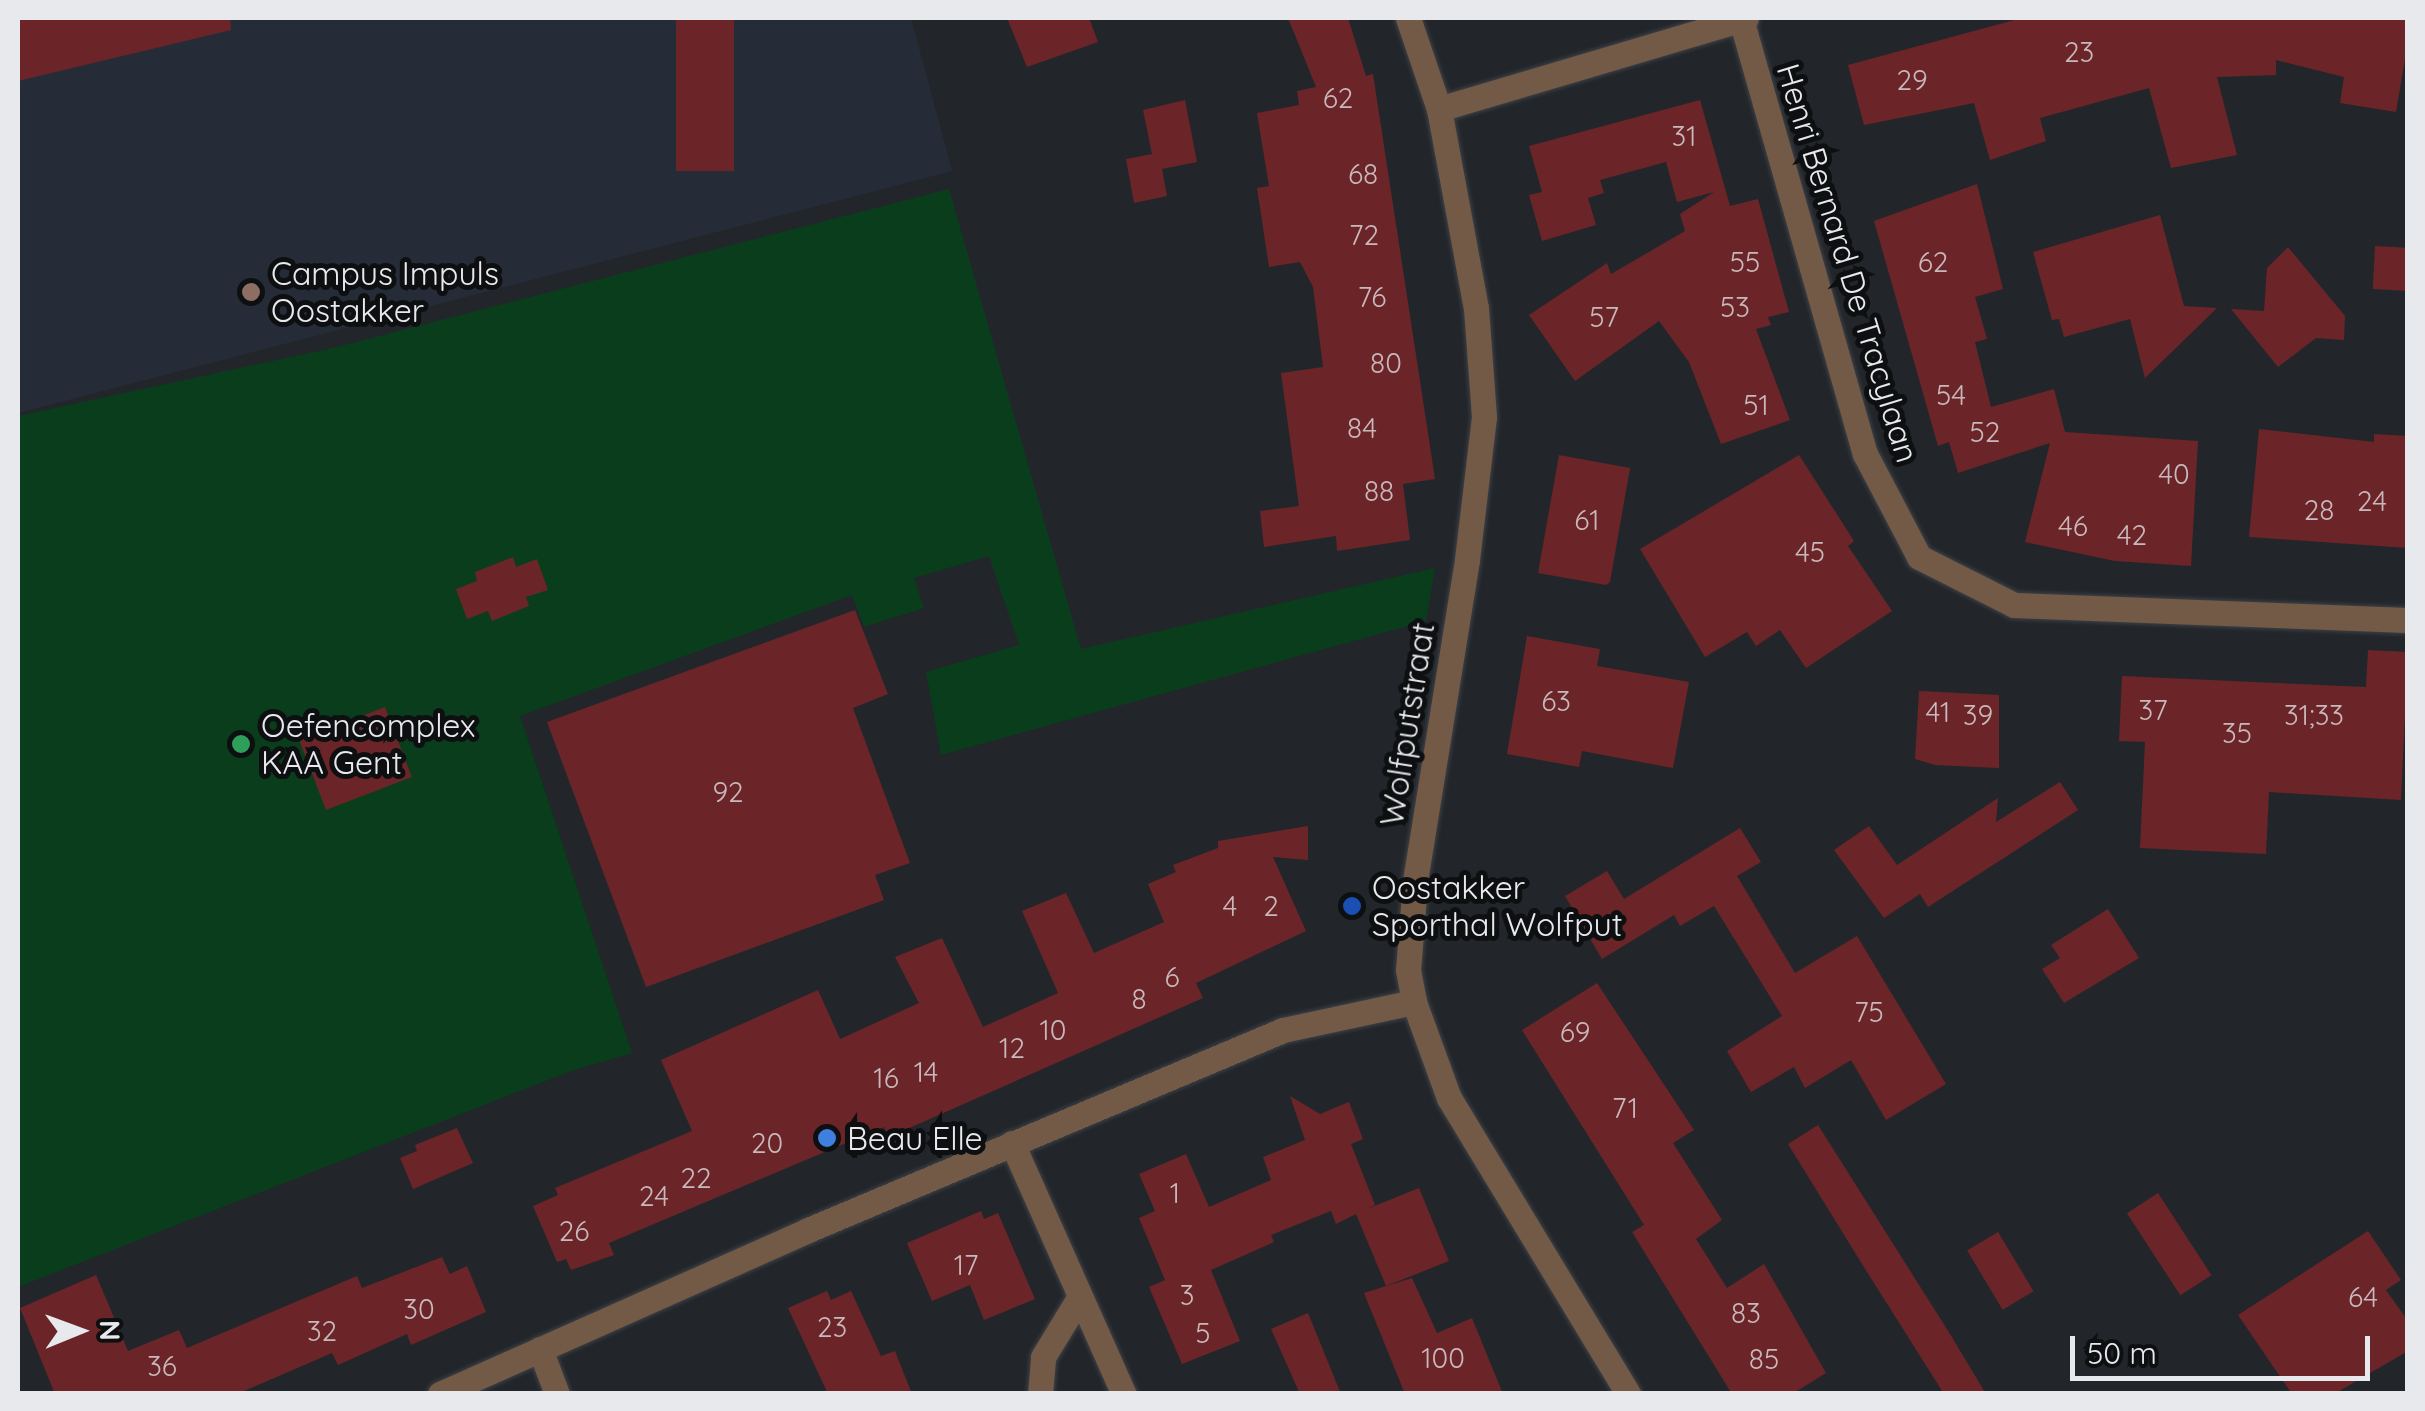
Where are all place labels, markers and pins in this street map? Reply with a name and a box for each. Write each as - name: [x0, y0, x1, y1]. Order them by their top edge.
- place label: Campus Impuls Oostakker: [271, 255, 499, 330]
- marker: Campus Impuls Oostakker: [240, 281, 262, 303]
- place label: Oefencomplex KAA Gent: [261, 707, 476, 782]
- marker: Oefencomplex KAA Gent: [230, 733, 252, 755]
- place label: Oostakker Sporthal Wolfput: [1372, 869, 1623, 944]
- marker: Oostakker Sporthal Wolfput: [1341, 895, 1363, 917]
- place label: Beau Elle: [847, 1119, 983, 1157]
- marker: Beau Elle: [816, 1127, 838, 1149]

